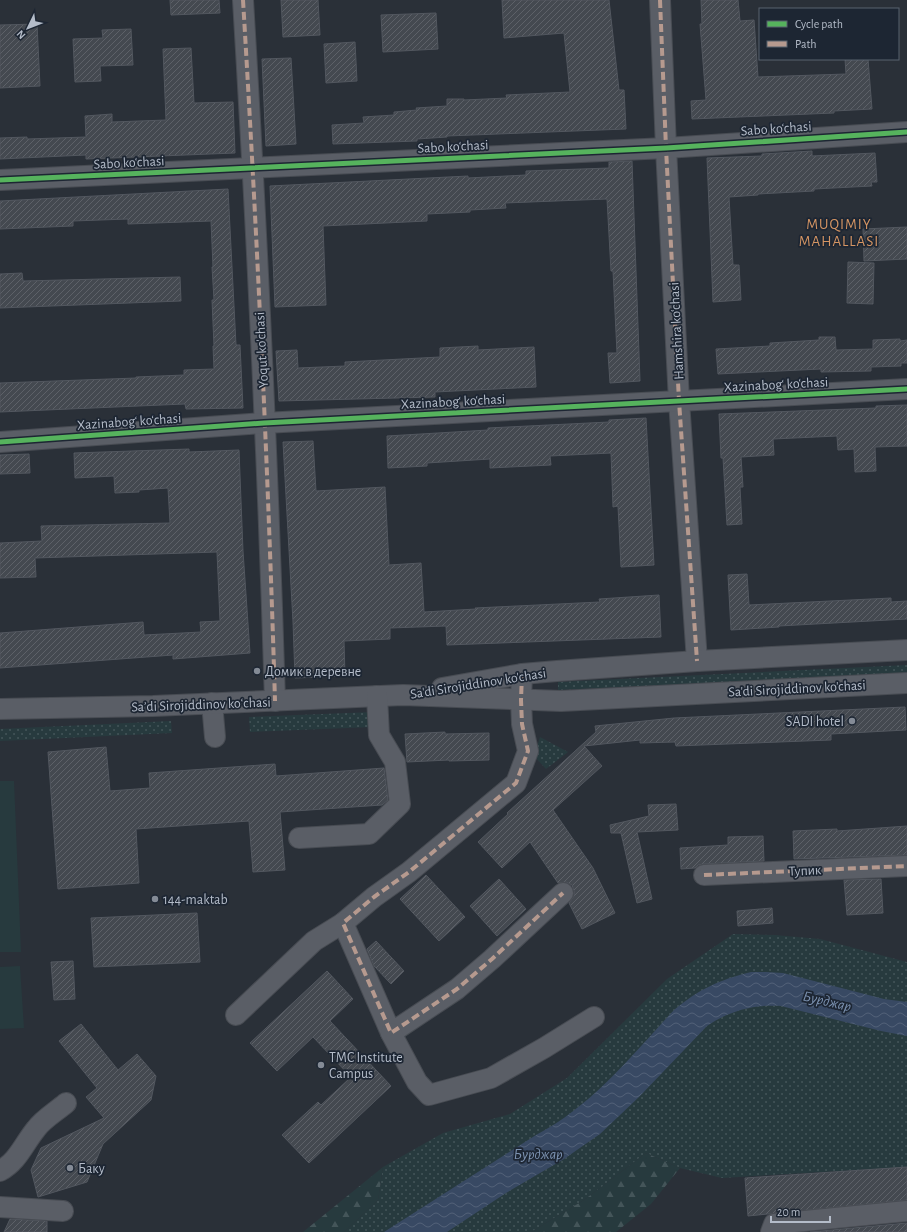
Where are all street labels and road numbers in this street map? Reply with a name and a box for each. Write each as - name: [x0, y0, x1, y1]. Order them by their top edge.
- street label: Sabo ko‘chasi: [740, 120, 812, 138]
- street label: Sabo ko‘chasi: [417, 138, 489, 156]
- street label: Sabo ko‘chasi: [93, 154, 165, 172]
- street label: Hamshira ko‘chasi: [667, 282, 687, 380]
- street label: Yoqut ko'chasi: [253, 312, 271, 388]
- street label: Xazinabog‘ ko‘chasi: [723, 375, 829, 395]
- street label: Xazinabog‘ ko‘chasi: [400, 392, 506, 412]
- street label: Xazinabog‘ ko‘chasi: [76, 411, 182, 433]
- street label: Sa'di Sirojiddinov ko'chasi: [409, 666, 547, 702]
- street label: Sa'di Sirojiddinov ko'chasi: [728, 678, 866, 700]
- street label: Saʼdi Sirojiddinov koʻchasi: [131, 696, 271, 714]
- street label: Тупик: [788, 863, 822, 879]

